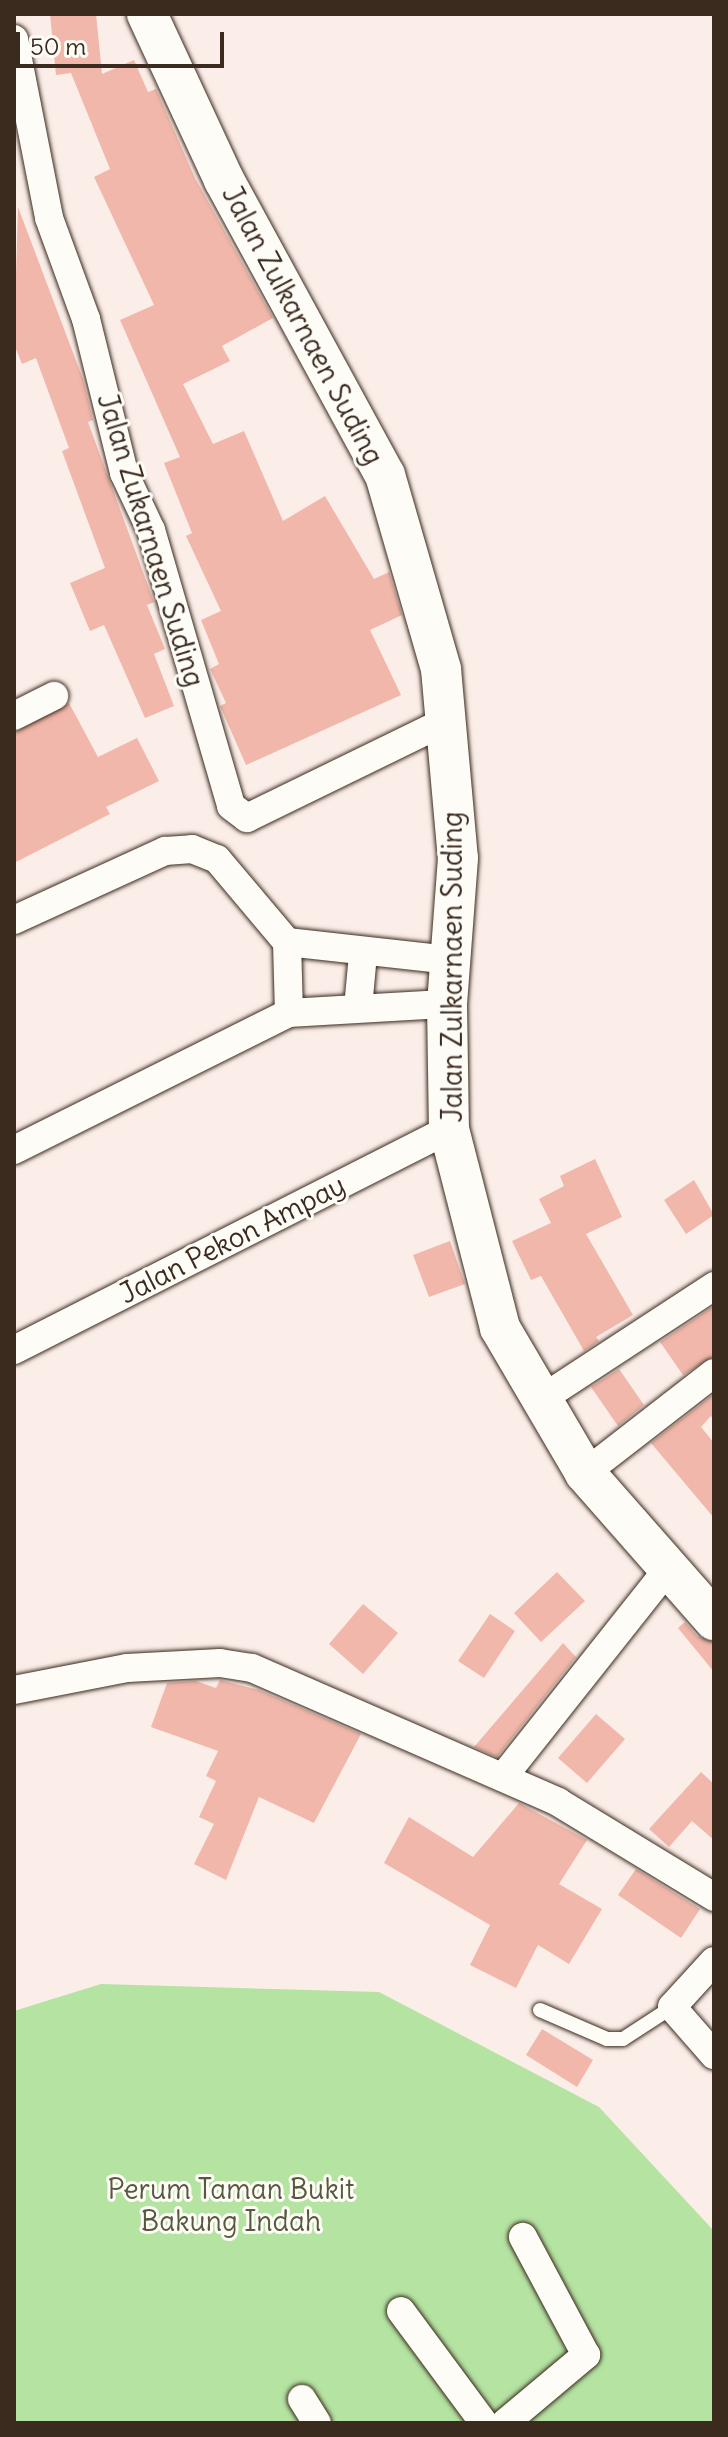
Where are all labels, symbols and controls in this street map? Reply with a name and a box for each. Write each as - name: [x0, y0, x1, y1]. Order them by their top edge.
- scale bar: [20, 16, 228, 66]
- text: 50 m: [30, 31, 86, 61]
- street label: Jalan Zulkarnaen Suding: [215, 180, 391, 470]
- street label: Jalan Zukarnaen Suding: [90, 389, 212, 691]
- street label: Jalan Zulkarnaen Suding: [435, 811, 469, 1123]
- street label: Jalan Pekon Ampay: [113, 1167, 351, 1311]
- park label: Perum Taman Bukit Bakung Indah: [108, 2172, 354, 2238]

